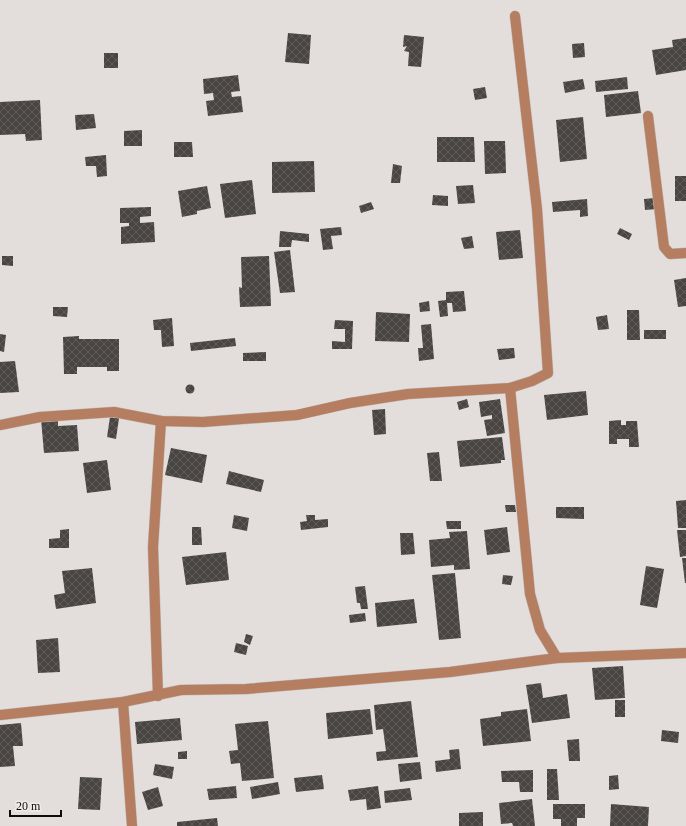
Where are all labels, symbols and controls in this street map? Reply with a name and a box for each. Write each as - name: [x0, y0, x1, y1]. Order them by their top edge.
- scale bar: [10, 792, 61, 818]
- text: 20 m: [16, 799, 41, 813]

